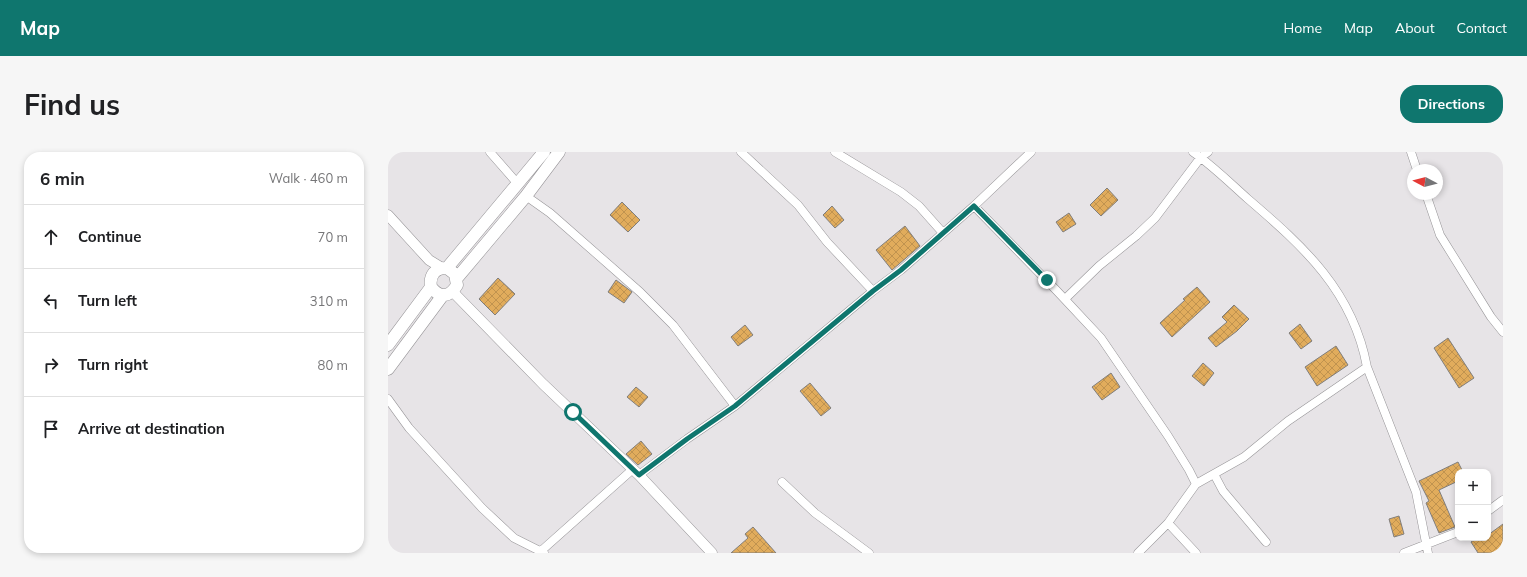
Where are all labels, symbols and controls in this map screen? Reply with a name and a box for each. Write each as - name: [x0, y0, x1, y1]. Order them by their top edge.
- text: Map: [20, 16, 60, 40]
- text: Home: [1283, 19, 1322, 37]
- text: Map: [1344, 19, 1373, 37]
- text: About: [1395, 19, 1435, 37]
- text: Contact: [1457, 19, 1507, 37]
- button: Directions: [1400, 85, 1503, 123]
- text: Find us: [24, 87, 120, 122]
- north arrow: [1407, 164, 1443, 200]
- text: 6 min: [40, 168, 85, 189]
- text: Walk · 460 m: [269, 170, 348, 186]
- icon: ahead: [40, 226, 62, 248]
- text: Continue: [78, 227, 141, 246]
- text: 70 m: [318, 229, 348, 245]
- route end: [1038, 271, 1056, 289]
- icon: left: [40, 290, 62, 312]
- text: Turn left: [78, 291, 137, 310]
- text: 310 m: [310, 293, 348, 309]
- icon: right: [40, 354, 62, 376]
- text: Turn right: [78, 355, 148, 374]
- text: 80 m: [318, 357, 348, 373]
- route start: [564, 403, 582, 421]
- icon: arrive: [40, 418, 62, 440]
- text: Arrive at destination: [78, 419, 225, 438]
- map controls: [1455, 469, 1491, 541]
- button: +: [1455, 469, 1491, 505]
- button: −: [1455, 505, 1491, 541]

